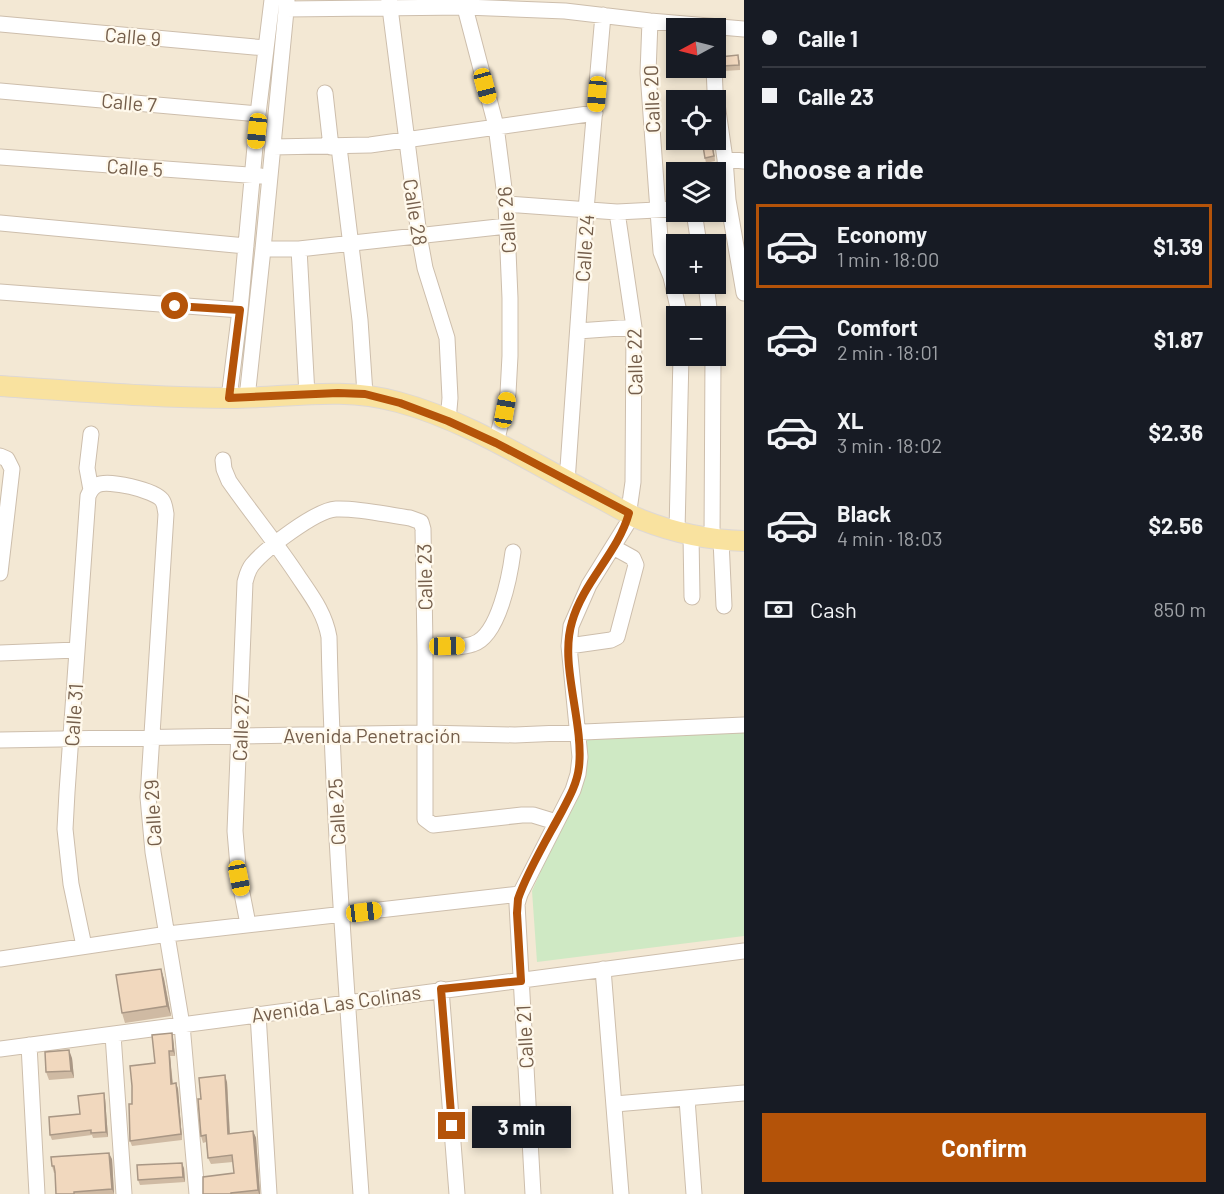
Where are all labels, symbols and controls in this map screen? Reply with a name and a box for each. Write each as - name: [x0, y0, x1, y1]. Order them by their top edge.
- north arrow: [666, 18, 726, 78]
- map controls: [666, 18, 726, 366]
- street label: Calle 9: [104, 22, 162, 50]
- text: Calle 1: [798, 25, 858, 51]
- street label: Calle 20: [638, 65, 664, 133]
- car: [472, 66, 498, 106]
- car: [586, 75, 608, 113]
- text: Calle 23: [798, 83, 874, 109]
- street label: Calle 7: [100, 88, 158, 116]
- button: locate: [666, 90, 726, 150]
- car: [246, 112, 268, 150]
- text: Choose a ride: [762, 152, 924, 184]
- street label: Calle 5: [106, 153, 164, 181]
- button: layers: [666, 162, 726, 222]
- street label: Calle 28: [399, 177, 433, 247]
- street label: Calle 26: [492, 186, 520, 254]
- street label: Calle 24: [570, 213, 598, 283]
- icon: car: [765, 219, 819, 273]
- text: Economy: [837, 221, 927, 247]
- text: $1.39: [1153, 233, 1203, 259]
- button: +: [666, 234, 726, 294]
- text: 1 min · 18:00: [837, 247, 939, 271]
- route start: [161, 292, 188, 319]
- button: −: [666, 306, 726, 366]
- icon: car: [765, 312, 819, 366]
- text: Comfort: [837, 314, 918, 340]
- text: $1.87: [1154, 326, 1203, 352]
- street label: Calle 22: [621, 328, 647, 396]
- text: 2 min · 18:01: [837, 340, 938, 364]
- car: [493, 391, 517, 429]
- icon: car: [765, 405, 819, 459]
- text: XL: [837, 407, 863, 433]
- text: $2.36: [1148, 419, 1203, 445]
- text: 3 min · 18:02: [837, 433, 942, 457]
- icon: car: [765, 498, 819, 552]
- text: Black: [837, 500, 891, 526]
- text: $2.56: [1148, 512, 1203, 538]
- text: 4 min · 18:03: [837, 526, 942, 550]
- street label: Calle 23: [411, 543, 437, 611]
- icon: cash: [762, 593, 795, 626]
- text: Cash: [810, 596, 857, 622]
- text: 850 m: [1153, 597, 1206, 621]
- car: [429, 637, 465, 655]
- street label: Calle 31: [59, 683, 87, 747]
- street label: Calle 27: [227, 694, 253, 762]
- street label: Avenida Penetración: [283, 723, 461, 747]
- street label: Calle 25: [322, 778, 350, 846]
- street label: Calle 29: [138, 779, 166, 847]
- car: [227, 859, 251, 897]
- car: [345, 901, 383, 923]
- street label: Avenida Las Colinas: [250, 979, 422, 1027]
- street label: Calle 21: [510, 1005, 538, 1069]
- callout: 3 min: [473, 1105, 572, 1147]
- route end: [438, 1112, 465, 1139]
- button: Confirm: [762, 1113, 1206, 1182]
- text: 3 min: [498, 1115, 545, 1139]

